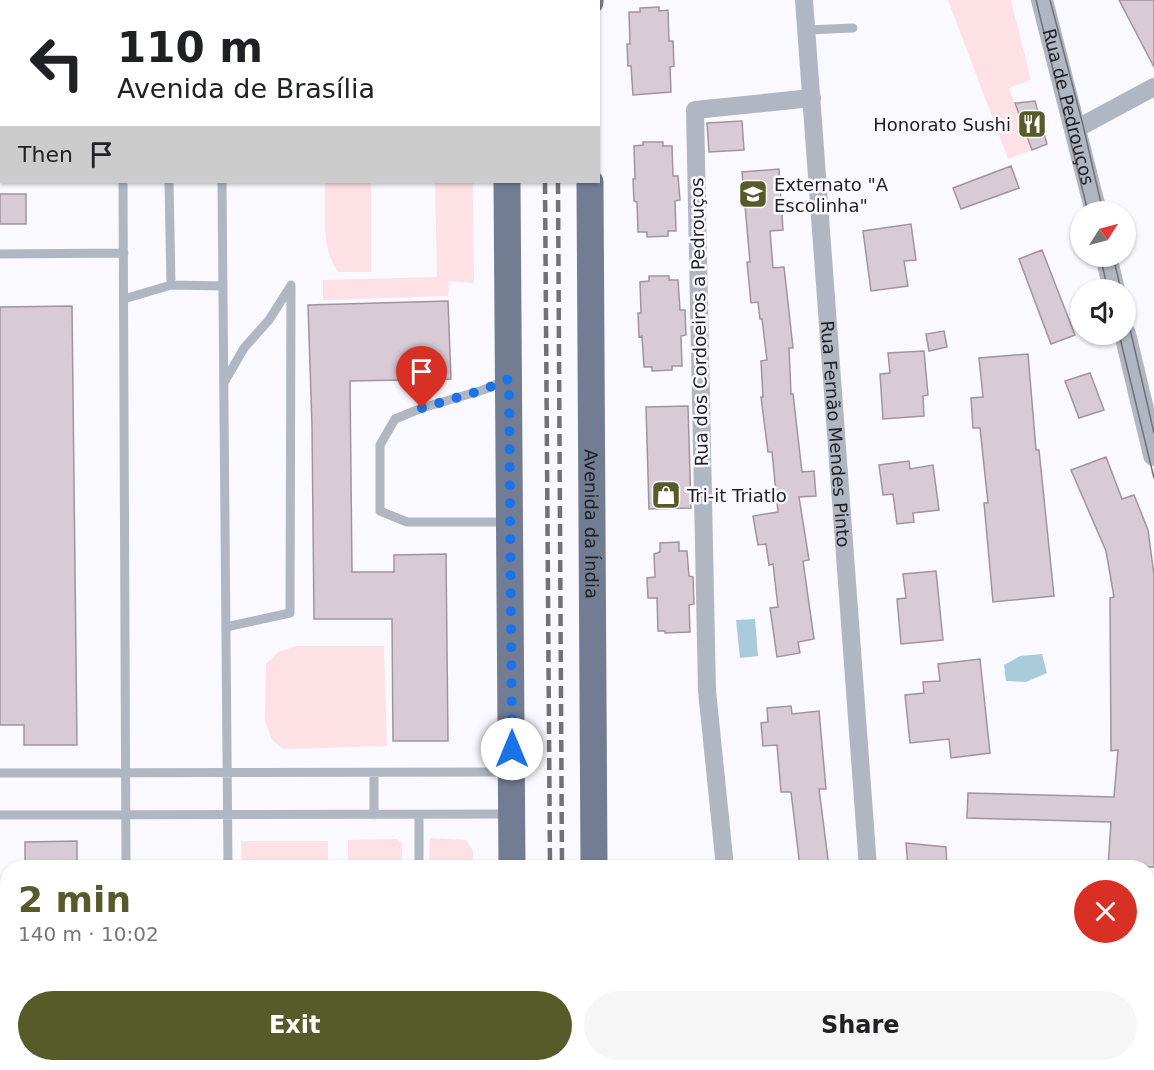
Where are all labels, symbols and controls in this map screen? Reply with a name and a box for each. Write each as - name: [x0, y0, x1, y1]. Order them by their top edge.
- text: 110 m: [117, 23, 263, 72]
- icon: left: [18, 24, 96, 102]
- street label: Rua de Pedrouços: [1039, 26, 1099, 187]
- text: Avenida de Brasília: [117, 73, 375, 104]
- restaurant icon: Honorato Sushi: [1016, 108, 1048, 140]
- place label: Honorato Sushi: [873, 114, 1011, 135]
- icon: arrive: [85, 138, 118, 171]
- text: Then: [18, 142, 73, 167]
- place label: Externato "A Escolinha": [774, 174, 889, 216]
- street label: Rua dos Cordoeiros a Pedrouços: [686, 177, 712, 467]
- school or university icon: Externato "A Escolinha": [737, 178, 769, 210]
- north arrow: [1070, 201, 1136, 267]
- map controls: [1070, 201, 1136, 345]
- button: sound: [1070, 279, 1136, 345]
- street label: Rua Fernão Mendes Pinto: [817, 320, 855, 548]
- pin: [396, 346, 447, 408]
- icon: arrive: [405, 355, 438, 388]
- street label: Avenida da Índia: [581, 449, 603, 599]
- shop icon: Tri-it Triatlo: [650, 479, 682, 511]
- place label: Tri-it Triatlo: [686, 485, 787, 506]
- position arrow: [480, 717, 544, 781]
- text: 2 min: [18, 879, 131, 920]
- button: close: [1074, 880, 1137, 943]
- text: 140 m · 10:02: [18, 922, 159, 946]
- button: Exit: [18, 991, 572, 1060]
- button: Share: [584, 991, 1137, 1060]

